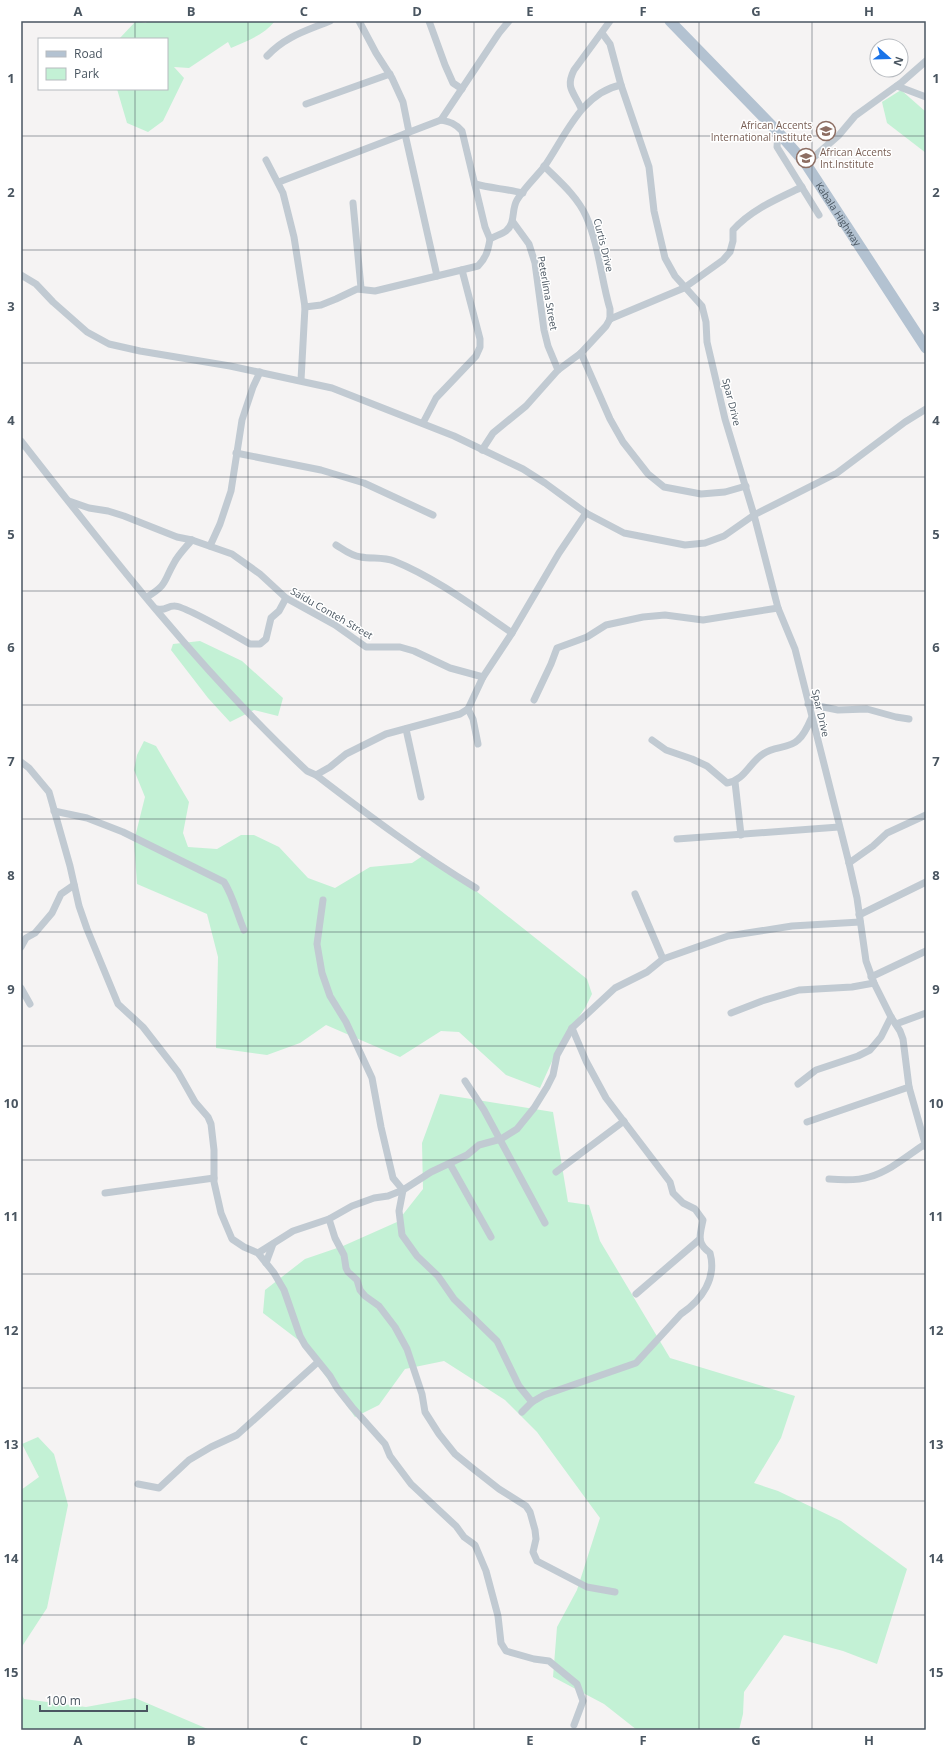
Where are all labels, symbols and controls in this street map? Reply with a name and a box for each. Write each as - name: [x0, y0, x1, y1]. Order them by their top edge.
- text: A: [74, 2, 83, 20]
- text: B: [187, 2, 196, 20]
- text: C: [300, 2, 308, 20]
- text: D: [412, 2, 422, 20]
- text: E: [526, 2, 534, 20]
- text: F: [639, 2, 647, 20]
- text: G: [751, 2, 761, 20]
- text: H: [864, 2, 874, 20]
- legend: [38, 38, 168, 90]
- north arrow: [869, 38, 909, 78]
- text: Road: [74, 45, 103, 62]
- text: N: [890, 55, 907, 68]
- text: Park: [74, 65, 100, 82]
- text: 1: [7, 69, 15, 87]
- text: 1: [932, 69, 940, 87]
- place label: African Accents International institute: [711, 118, 812, 144]
- school or university icon: African Accents International institute: [815, 120, 837, 142]
- place label: African Accents Int.Institute: [820, 145, 892, 171]
- school or university icon: African Accents Int.Institute: [795, 147, 817, 169]
- street label: Kabala Highway: [813, 179, 865, 250]
- text: 2: [7, 183, 15, 201]
- text: 2: [932, 183, 940, 201]
- street label: Curtis Drive: [591, 217, 617, 273]
- street label: Peterlima Street: [535, 255, 562, 332]
- text: 3: [7, 297, 15, 315]
- text: 3: [932, 297, 940, 315]
- street label: Spar Drive: [719, 377, 745, 428]
- text: 4: [7, 411, 15, 429]
- text: 4: [932, 411, 940, 429]
- text: 5: [7, 525, 15, 543]
- text: 5: [932, 525, 940, 543]
- street label: Saidu Conteh Street: [288, 584, 376, 642]
- text: 6: [7, 638, 15, 656]
- text: 6: [932, 638, 940, 656]
- street label: Spar Drive: [809, 688, 833, 738]
- text: 7: [7, 752, 15, 770]
- text: 7: [932, 752, 940, 770]
- text: 8: [7, 866, 15, 884]
- text: 8: [932, 866, 940, 884]
- text: 9: [7, 980, 15, 998]
- text: 9: [932, 980, 940, 998]
- text: 10: [4, 1094, 18, 1112]
- text: 10: [929, 1094, 943, 1112]
- text: 11: [4, 1207, 18, 1225]
- text: 11: [929, 1207, 943, 1225]
- text: 12: [4, 1321, 19, 1339]
- text: 12: [929, 1321, 944, 1339]
- text: 13: [4, 1435, 18, 1453]
- text: 13: [929, 1435, 943, 1453]
- text: 14: [4, 1549, 19, 1567]
- text: 14: [929, 1549, 944, 1567]
- text: 15: [4, 1663, 18, 1681]
- text: 15: [929, 1663, 943, 1681]
- scale bar: [40, 1687, 147, 1713]
- text: 100 m: [46, 1692, 81, 1709]
- text: A: [74, 1731, 83, 1749]
- text: B: [187, 1731, 196, 1749]
- text: C: [300, 1731, 308, 1749]
- text: D: [412, 1731, 422, 1749]
- text: E: [526, 1731, 534, 1749]
- text: F: [639, 1731, 647, 1749]
- text: G: [751, 1731, 761, 1749]
- text: H: [864, 1731, 874, 1749]

